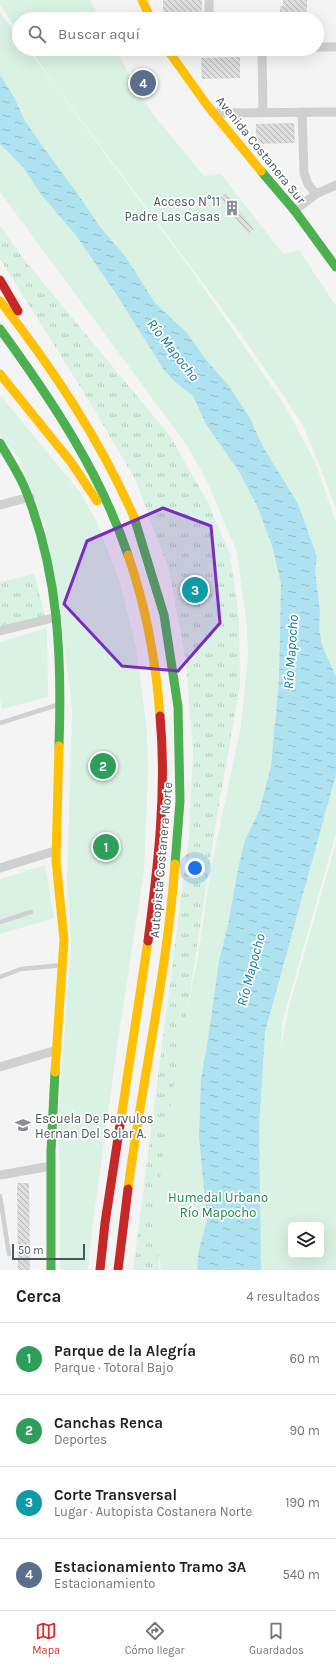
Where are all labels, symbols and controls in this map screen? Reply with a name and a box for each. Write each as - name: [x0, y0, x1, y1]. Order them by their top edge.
- search box: [12, 12, 324, 56]
- icon: search: [26, 23, 48, 45]
- text: Buscar aquí: [58, 25, 140, 43]
- pin: 4: [130, 68, 156, 98]
- street label: Avenida Costanera Sur: [213, 93, 309, 207]
- place label: Acceso N°11 Padre Las Casas: [124, 194, 220, 224]
- building icon: Acceso N°11 Padre Las Casas: [223, 199, 241, 217]
- water label: Río Mapocho: [143, 315, 203, 385]
- pin: 3: [182, 575, 208, 605]
- water label: Río Mapocho: [280, 614, 302, 690]
- pin: 2: [90, 751, 116, 781]
- street label: Autopista Costanera Norte: [147, 781, 175, 939]
- pin: 1: [93, 832, 119, 862]
- your location: [185, 858, 205, 878]
- water label: Río Mapocho: [233, 932, 269, 1008]
- place label: Escuela De Parvulos Hernan Del Solar A.: [35, 1111, 154, 1141]
- school or university icon: Escuela De Parvulos Hernan Del Solar A.: [14, 1116, 32, 1134]
- park label: Humedal Urbano Río Mapocho: [168, 1190, 268, 1220]
- map controls: [288, 1222, 324, 1258]
- button: layers: [288, 1222, 324, 1258]
- scale bar: [12, 1242, 85, 1261]
- text: 50 m: [18, 1244, 44, 1257]
- text: Cerca: [16, 1286, 61, 1306]
- text: 4 resultados: [246, 1289, 320, 1304]
- text: Parque de la Alegría: [54, 1342, 196, 1360]
- text: 1: [27, 1351, 31, 1366]
- text: 60 m: [290, 1351, 320, 1366]
- text: Parque · Totoral Bajo: [54, 1360, 173, 1375]
- text: Canchas Renca: [54, 1414, 163, 1432]
- text: 2: [25, 1423, 33, 1438]
- text: 90 m: [289, 1423, 320, 1438]
- text: Deportes: [54, 1432, 107, 1447]
- text: Corte Transversal: [54, 1486, 177, 1504]
- text: 3: [25, 1495, 33, 1510]
- text: 190 m: [285, 1495, 320, 1510]
- text: Lugar · Autopista Costanera Norte: [54, 1504, 252, 1519]
- text: Estacionamiento Tramo 3A: [54, 1558, 246, 1576]
- text: 4: [25, 1567, 33, 1582]
- text: 540 m: [282, 1567, 320, 1582]
- text: Estacionamiento: [54, 1576, 155, 1591]
- tab: Mapa: [32, 1620, 60, 1657]
- tab: Cómo llegar: [125, 1620, 184, 1657]
- tab: Guardados: [249, 1620, 304, 1657]

